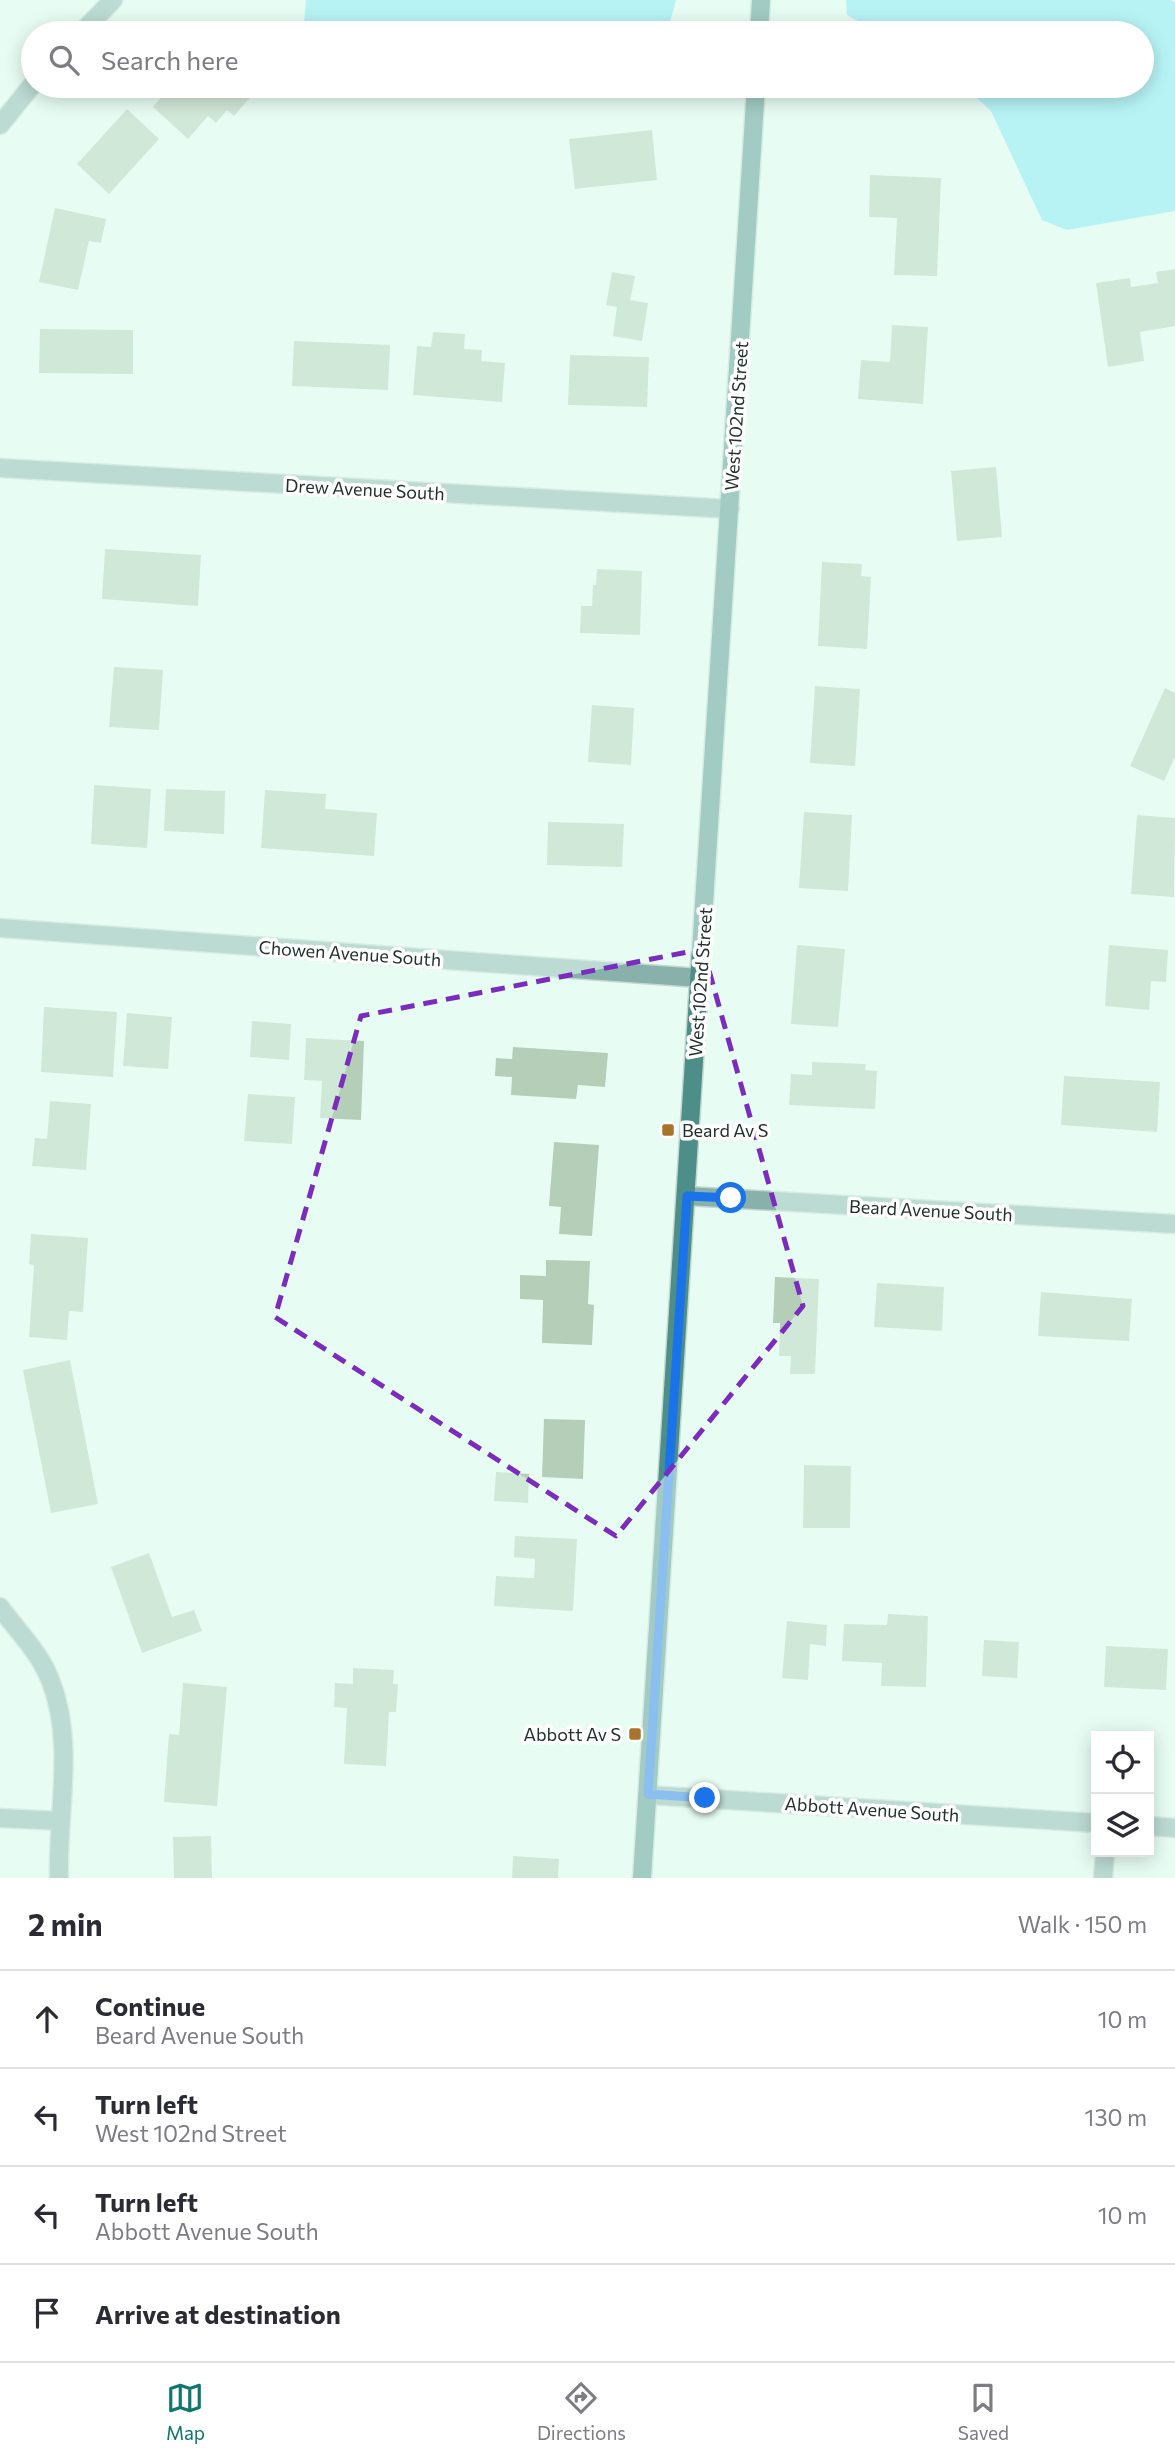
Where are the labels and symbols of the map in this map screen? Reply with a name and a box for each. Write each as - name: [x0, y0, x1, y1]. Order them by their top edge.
- street label: West 102nd Street: [720, 340, 752, 492]
- street label: Drew Avenue South: [285, 474, 445, 504]
- street label: West 102nd Street: [684, 906, 716, 1058]
- street label: Chowen Avenue South: [258, 936, 442, 970]
- place label: Beard Av S: [682, 1119, 768, 1141]
- marker: Beard Av S: [660, 1122, 676, 1138]
- route start: [715, 1182, 746, 1213]
- street label: Beard Avenue South: [849, 1195, 1013, 1225]
- place label: Abbott Av S: [523, 1723, 621, 1745]
- marker: Abbott Av S: [627, 1726, 643, 1742]
- route end: [689, 1782, 720, 1813]
- street label: Abbott Avenue South: [784, 1792, 960, 1826]

